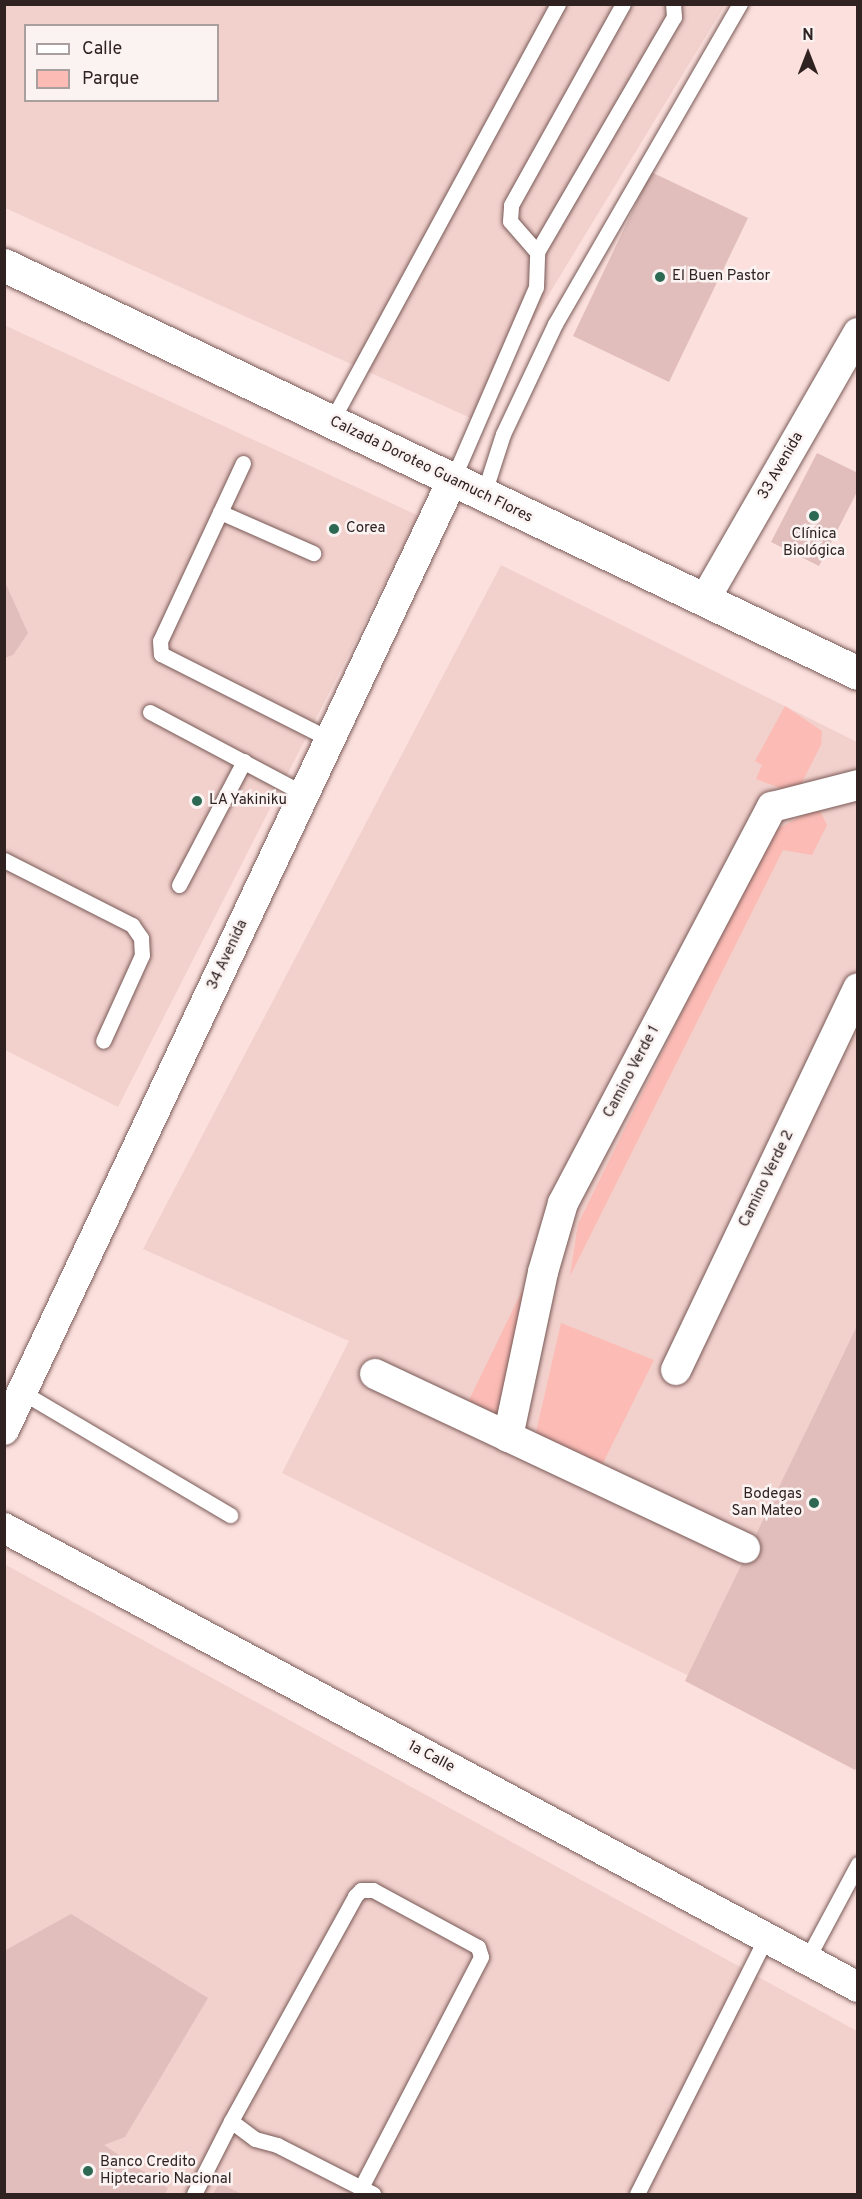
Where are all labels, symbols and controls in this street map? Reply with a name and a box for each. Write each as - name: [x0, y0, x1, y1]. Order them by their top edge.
- legend: [24, 24, 219, 102]
- north arrow: [778, 24, 838, 84]
- text: N: [802, 26, 814, 46]
- text: Calle: [82, 38, 122, 61]
- text: Parque: [82, 68, 139, 91]
- place label: El Buen Pastor: [672, 268, 770, 286]
- marker: El Buen Pastor: [653, 270, 667, 284]
- street label: Calzada Doroteo Guamuch Flores: [327, 413, 535, 527]
- street label: 33 Avenida: [754, 429, 808, 503]
- marker: Clínica Biológica: [807, 509, 821, 523]
- place label: Corea: [346, 520, 385, 538]
- marker: Corea: [327, 522, 341, 536]
- place label: Clínica Biológica: [783, 525, 845, 560]
- place label: LA Yakiniku: [209, 792, 288, 810]
- marker: LA Yakiniku: [190, 794, 204, 808]
- street label: 34 Avenida: [204, 917, 252, 993]
- street label: Camino Verde 1: [600, 1023, 664, 1121]
- street label: Camino Verde 2: [736, 1127, 798, 1231]
- place label: Bodegas San Mateo: [731, 1485, 802, 1520]
- marker: Bodegas San Mateo: [807, 1496, 821, 1510]
- street label: 1a Calle: [405, 1737, 457, 1777]
- place label: Banco Credito Hiptecario Nacional: [100, 2153, 232, 2188]
- marker: Banco Credito Hiptecario Nacional: [81, 2164, 95, 2178]

